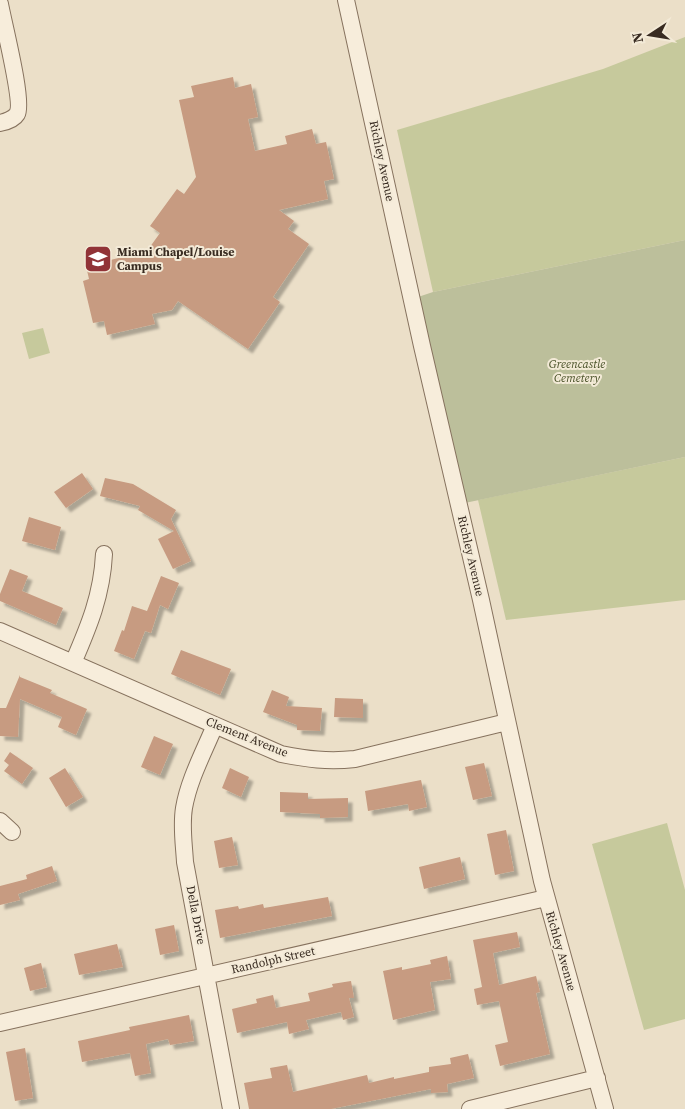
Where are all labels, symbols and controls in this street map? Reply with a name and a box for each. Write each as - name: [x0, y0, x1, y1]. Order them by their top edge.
- north arrow: [625, 10, 675, 60]
- text: N: [626, 31, 648, 45]
- street label: Richley Avenue: [366, 119, 398, 203]
- school or university icon: Miami Chapel/Louise Campus: [83, 244, 113, 274]
- place label: Miami Chapel/Louise Campus: [117, 244, 235, 274]
- park label: Greencastle Cemetery: [549, 356, 605, 386]
- street label: Richley Avenue: [454, 514, 488, 598]
- street label: Clement Avenue: [203, 713, 291, 761]
- street label: Della Drive: [182, 884, 210, 946]
- street label: Richley Avenue: [542, 909, 580, 993]
- street label: Randolph Street: [229, 943, 317, 977]

